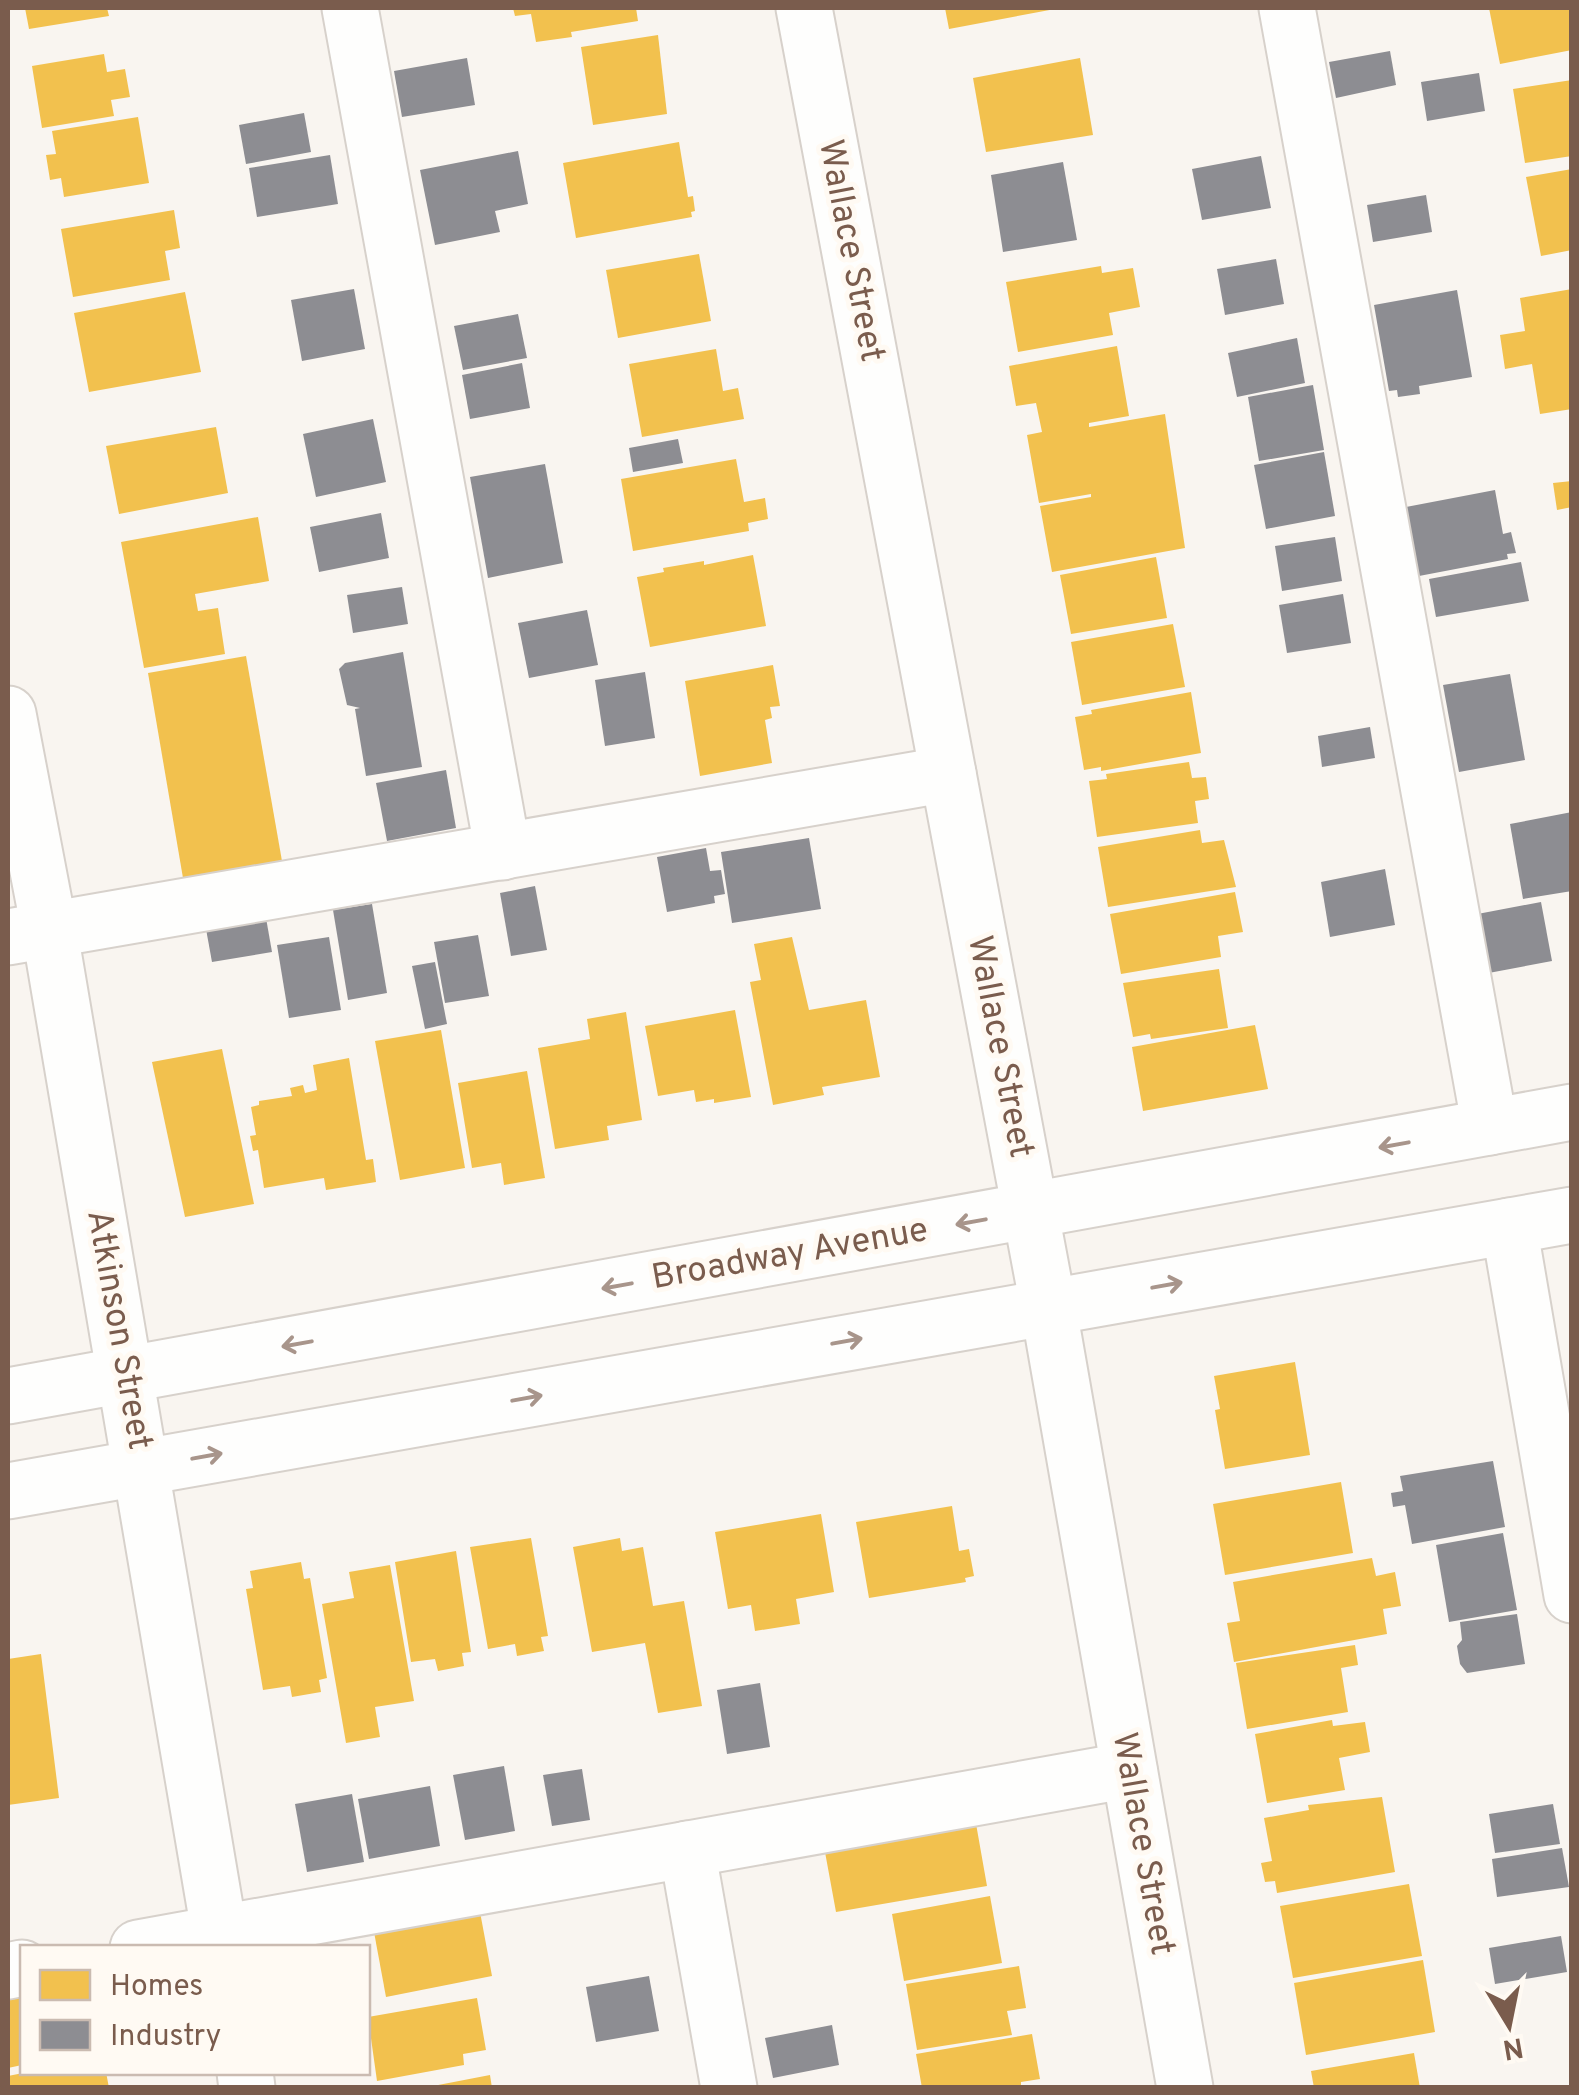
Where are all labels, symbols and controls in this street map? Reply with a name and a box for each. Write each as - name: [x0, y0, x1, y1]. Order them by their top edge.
- street label: Wallace Street: [807, 136, 893, 366]
- street label: Wallace Street: [956, 932, 1042, 1162]
- one-way arrow: [1379, 1136, 1411, 1155]
- street label: Atkinson Street: [75, 1207, 161, 1453]
- street label: Broadway Avenue: [648, 1209, 932, 1301]
- one-way arrow: [955, 1213, 988, 1232]
- one-way arrow: [1150, 1275, 1183, 1294]
- one-way arrow: [601, 1277, 633, 1296]
- one-way arrow: [830, 1331, 862, 1350]
- one-way arrow: [282, 1336, 314, 1355]
- one-way arrow: [510, 1388, 542, 1407]
- one-way arrow: [190, 1446, 223, 1465]
- street label: Wallace Street: [1101, 1729, 1183, 1959]
- legend: [20, 1945, 370, 2075]
- text: Homes: [110, 1969, 203, 2006]
- north arrow: [1459, 1975, 1559, 2075]
- text: Industry: [110, 2019, 221, 2056]
- text: N: [1500, 2027, 1526, 2066]

